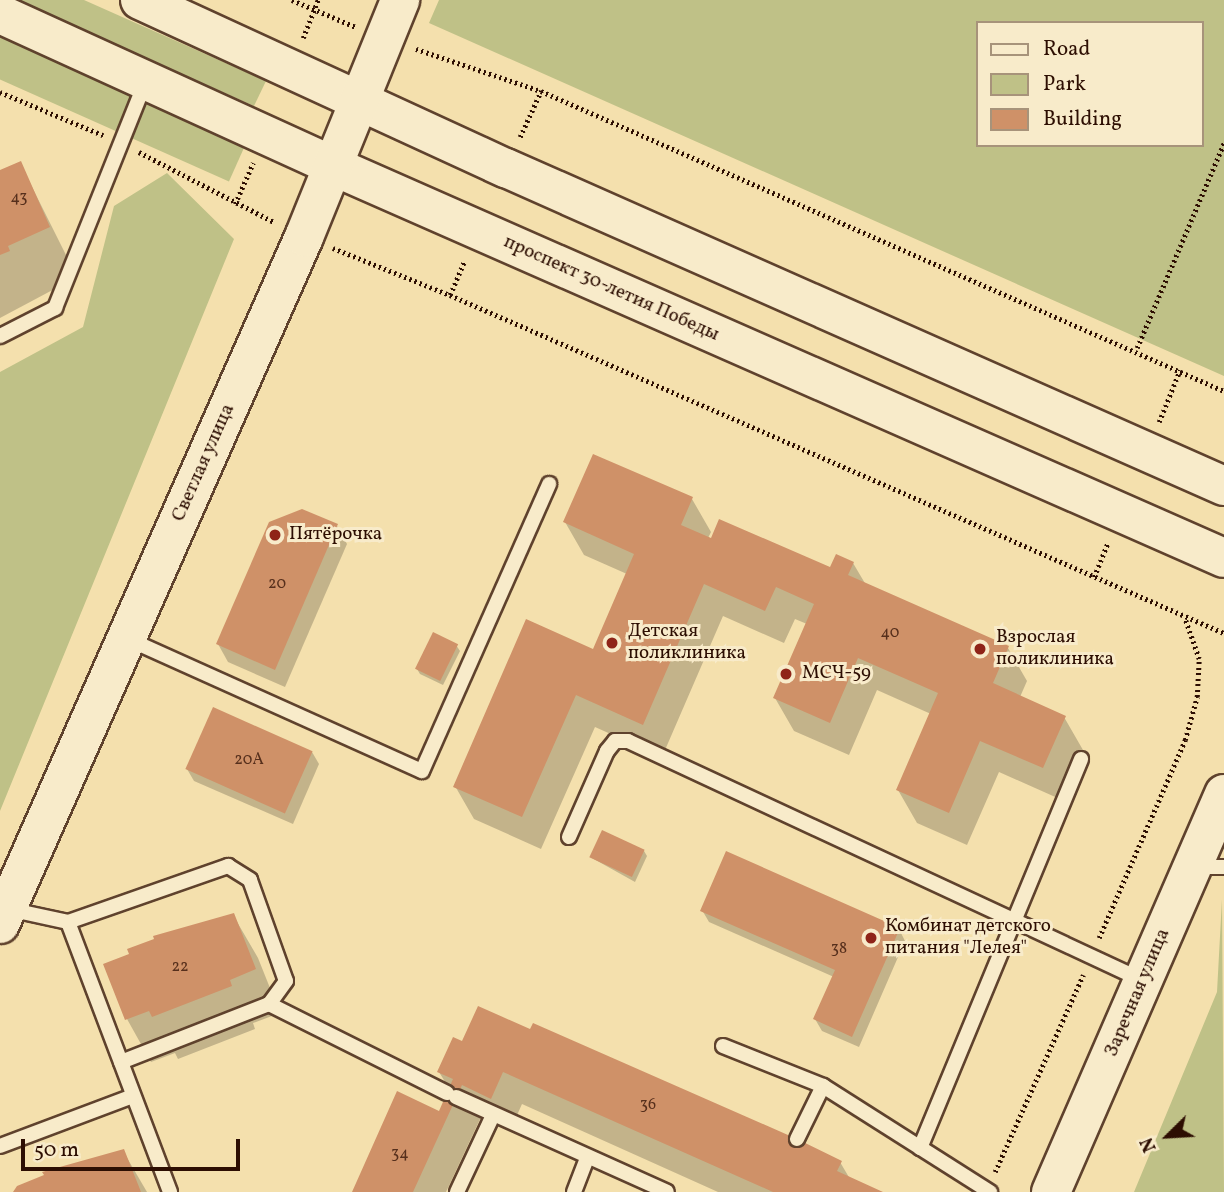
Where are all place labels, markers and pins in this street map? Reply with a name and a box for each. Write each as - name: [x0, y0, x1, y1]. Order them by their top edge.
- place label: Пятёрочка: [289, 524, 382, 546]
- marker: Пятёрочка: [267, 527, 283, 543]
- place label: Детская поликлиника: [628, 621, 746, 665]
- place label: Взрослая поликлиника: [996, 627, 1114, 671]
- marker: Детская поликлиника: [602, 633, 622, 653]
- marker: Взрослая поликлиника: [970, 639, 990, 659]
- place label: МСЧ-59: [802, 663, 871, 685]
- marker: МСЧ-59: [776, 664, 796, 684]
- place label: Комбинат детского питания "Лелея": [885, 916, 1051, 960]
- marker: Комбинат детского питания "Лелея": [863, 930, 879, 946]

